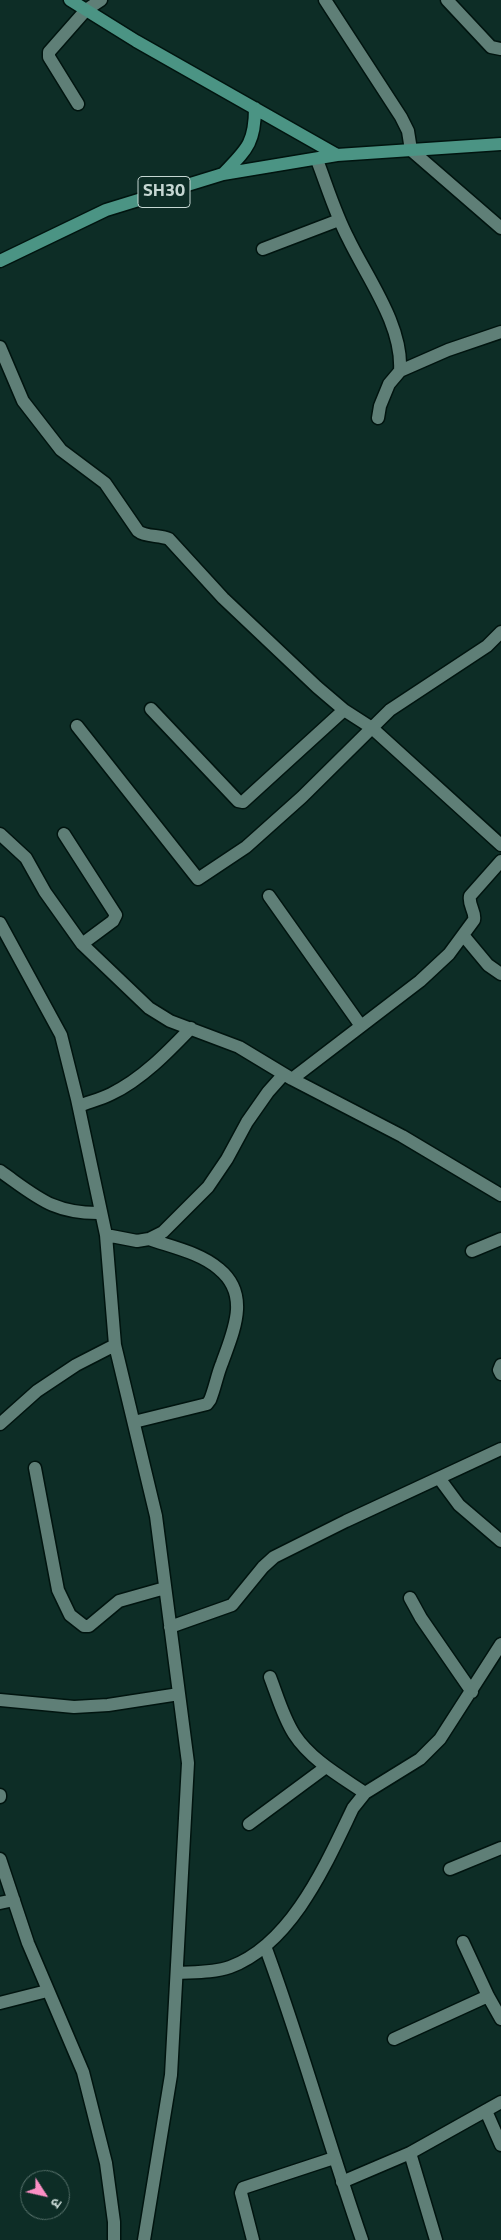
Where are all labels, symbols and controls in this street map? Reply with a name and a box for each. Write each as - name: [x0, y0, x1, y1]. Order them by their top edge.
- road number: SH30: [138, 176, 190, 208]
- north arrow: [20, 2170, 70, 2220]
- text: उ: [46, 2194, 68, 2213]

